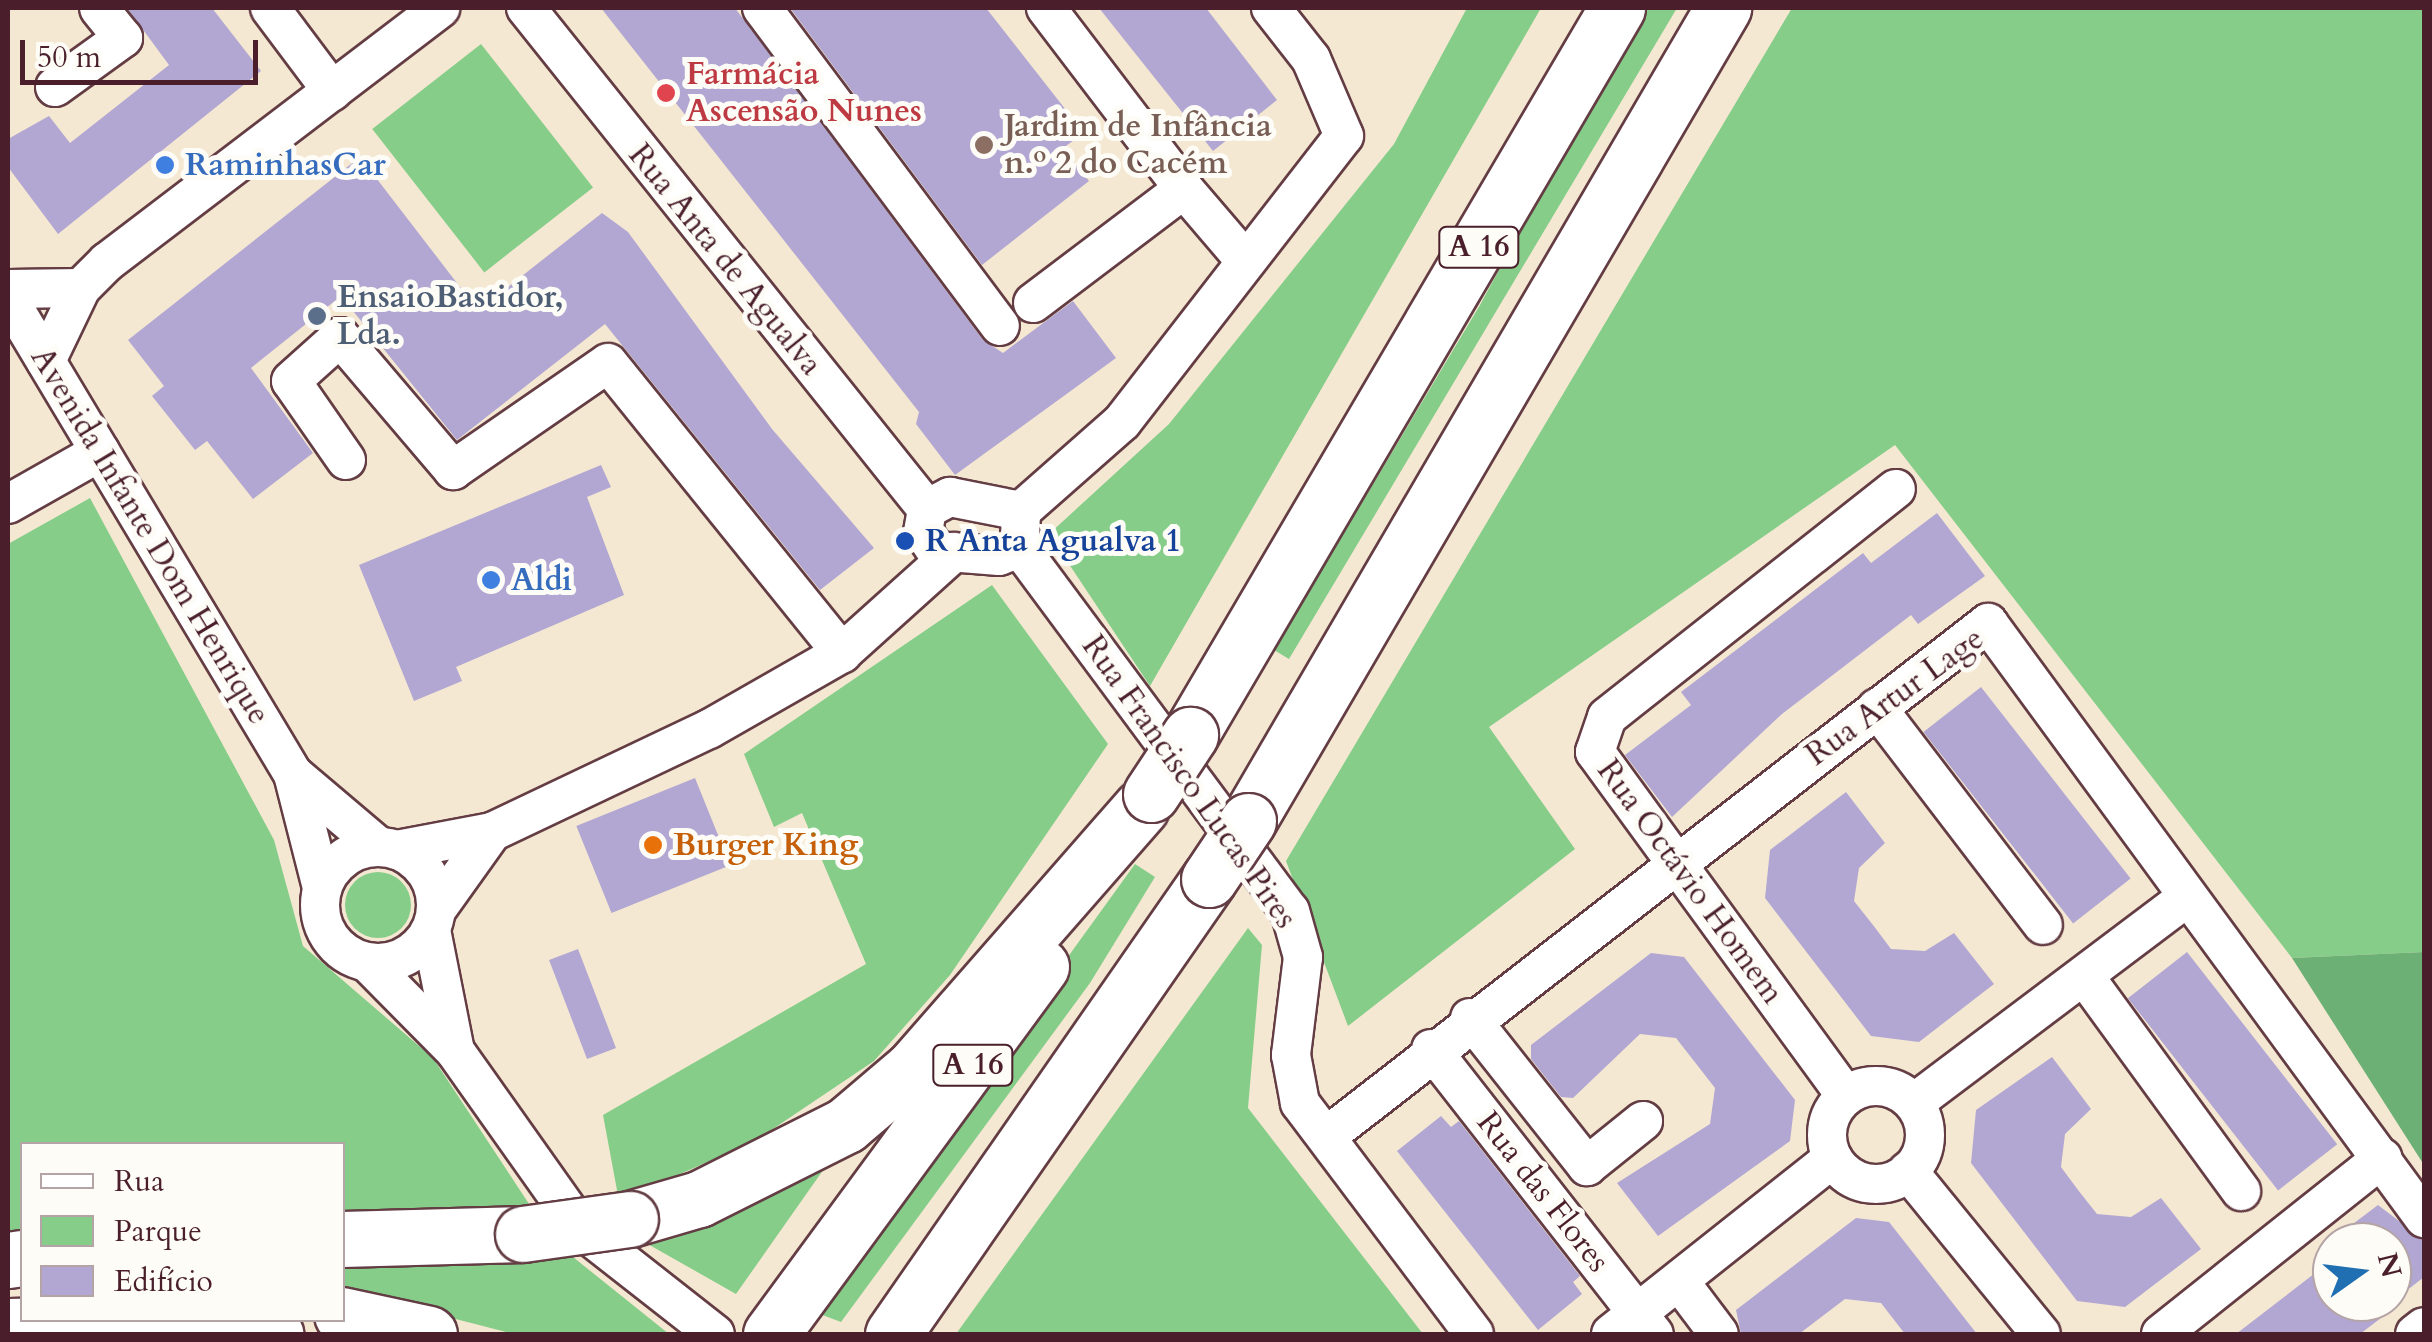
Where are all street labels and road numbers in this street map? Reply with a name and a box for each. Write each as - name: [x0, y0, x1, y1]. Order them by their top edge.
- street label: Rua Anta de Agualva: [620, 137, 830, 383]
- road number: A 16: [1436, 222, 1522, 272]
- street label: Avenida Infante Dom Henrique: [22, 341, 278, 731]
- street label: Rua Artur Lage: [1799, 620, 1991, 774]
- street label: Rua Francisco Lucas Pires: [1073, 628, 1305, 936]
- street label: Rua Octávio Homem: [1589, 753, 1791, 1011]
- road number: A 16: [930, 1040, 1016, 1090]
- street label: Rua das Flores: [1468, 1104, 1618, 1280]

